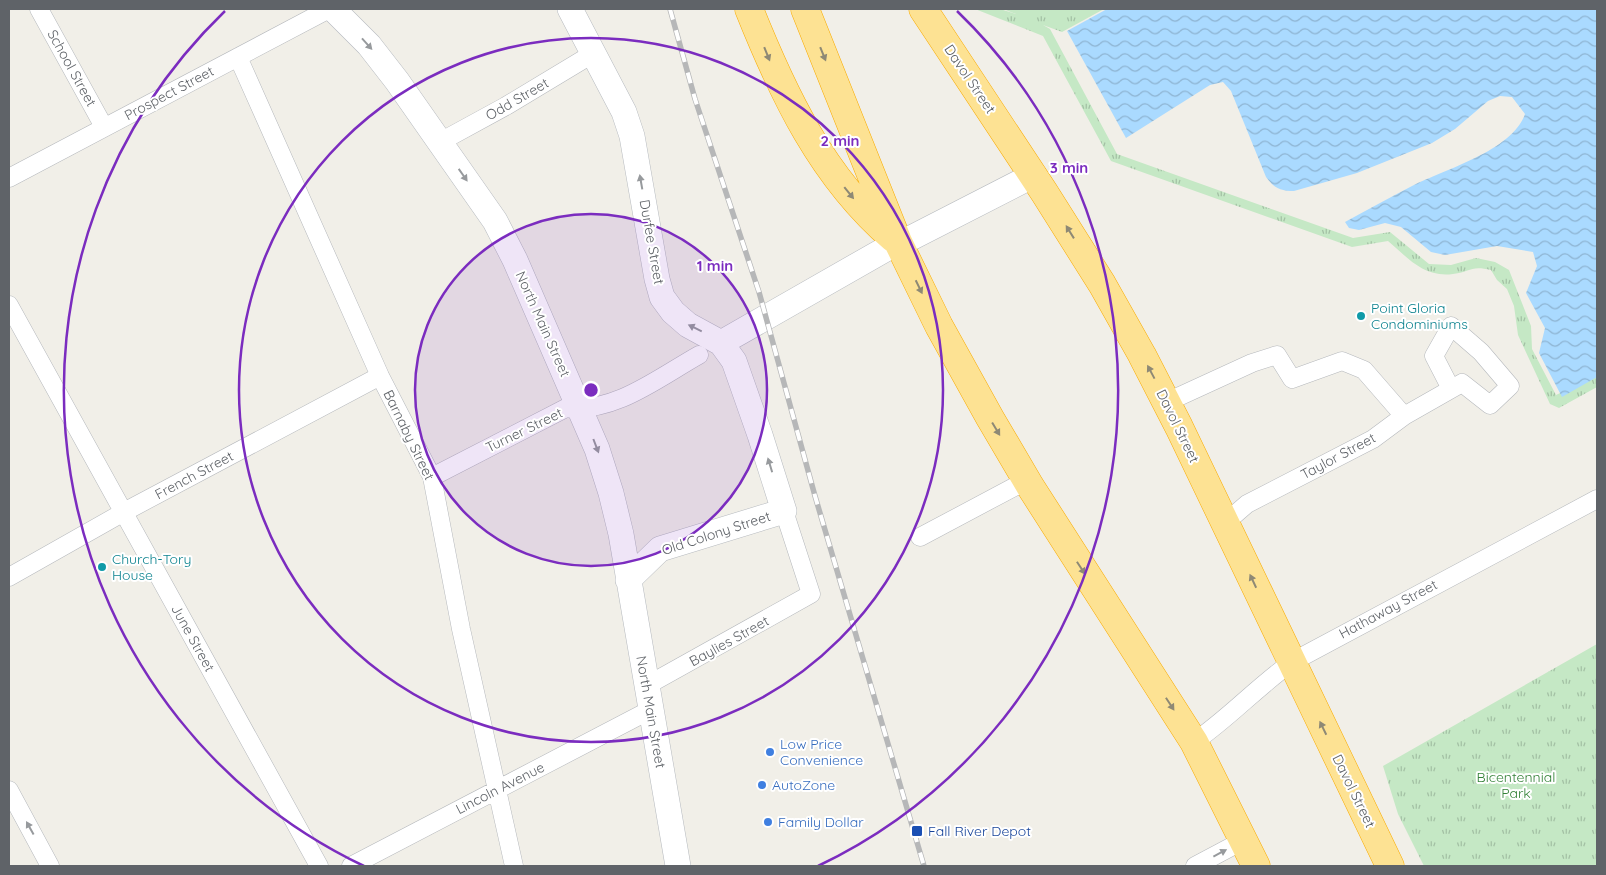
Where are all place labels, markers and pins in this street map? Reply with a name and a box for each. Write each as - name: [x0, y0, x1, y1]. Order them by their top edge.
- place label: Point Gloria Condominiums: [1371, 299, 1468, 333]
- marker: Point Gloria Condominiums: [1355, 310, 1367, 322]
- centre of rings: [582, 381, 600, 399]
- place label: Church-Tory House: [112, 550, 191, 584]
- marker: Church-Tory House: [96, 561, 108, 573]
- place label: Low Price Convenience: [780, 735, 863, 769]
- marker: Low Price Convenience: [764, 746, 776, 758]
- place label: AutoZone: [772, 776, 835, 794]
- marker: AutoZone: [756, 779, 768, 791]
- place label: Family Dollar: [778, 813, 864, 831]
- marker: Family Dollar: [762, 816, 774, 828]
- place label: Fall River Depot: [928, 822, 1031, 840]
- marker: Fall River Depot: [910, 824, 924, 838]

